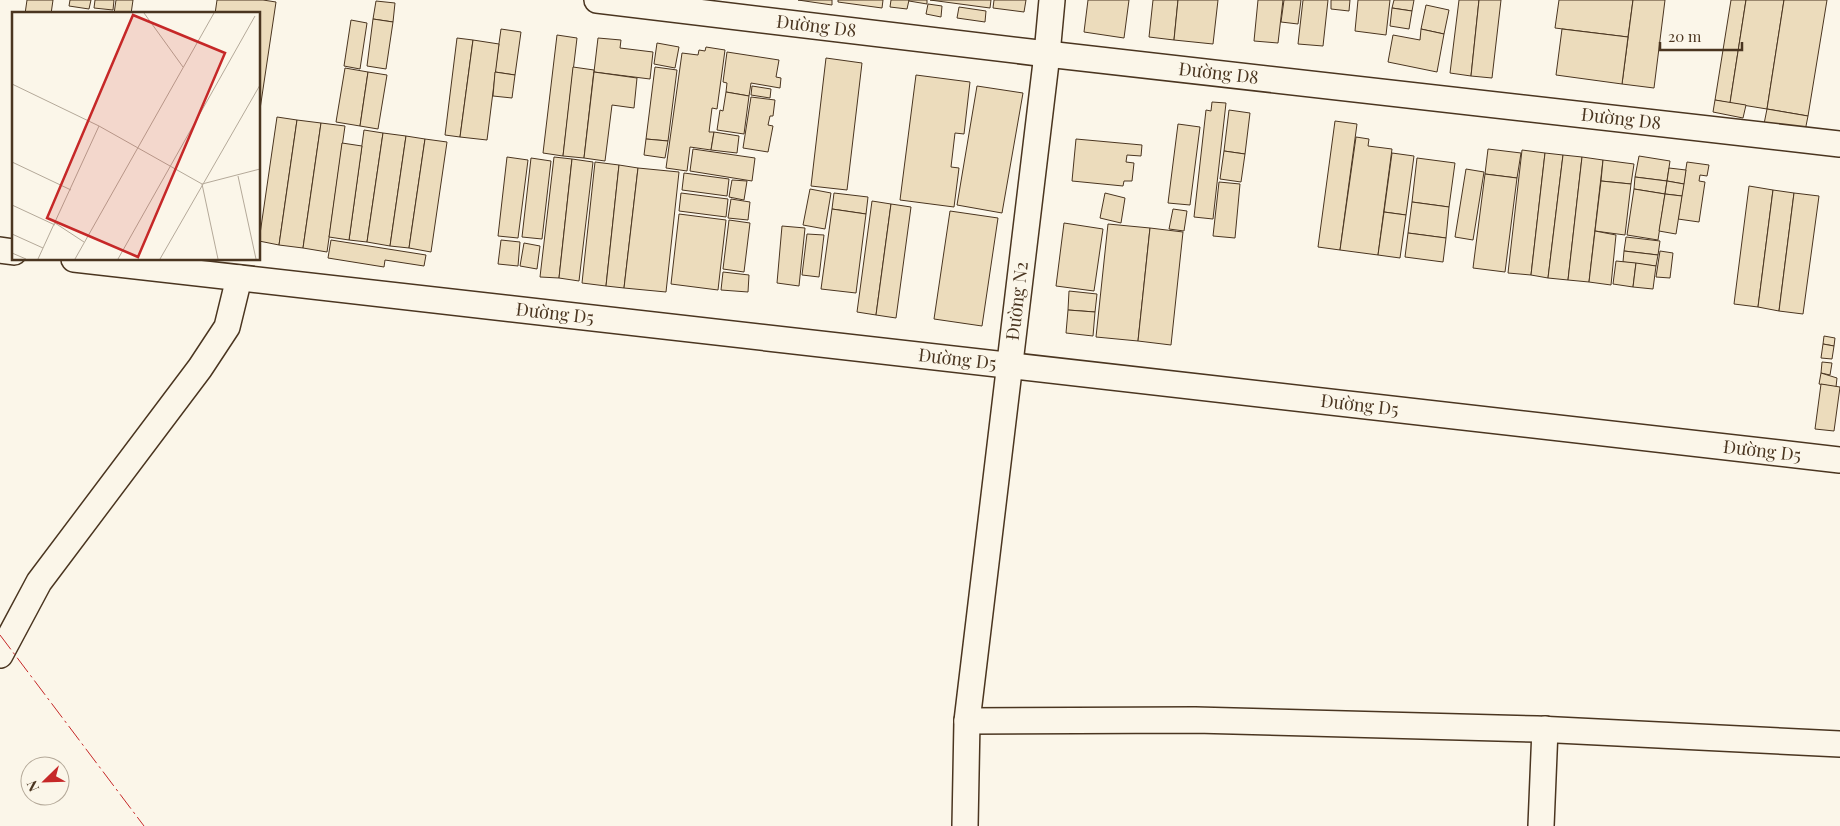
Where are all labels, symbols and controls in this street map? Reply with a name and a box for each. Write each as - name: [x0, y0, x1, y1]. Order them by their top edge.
- street label: Đường D8: [775, 9, 858, 42]
- inset map: [12, 12, 260, 260]
- scale bar: [1660, 20, 1742, 52]
- text: 20 m: [1668, 26, 1702, 46]
- street label: Đường D8: [1178, 56, 1260, 89]
- street label: Đường D8: [1580, 102, 1662, 135]
- street label: Đường N2: [1000, 260, 1033, 342]
- street label: Đường D5: [515, 296, 595, 329]
- street label: Đường D5: [917, 342, 998, 375]
- street label: Đường D5: [1319, 388, 1400, 421]
- street label: Đường D5: [1722, 434, 1803, 466]
- north arrow: [20, 756, 70, 806]
- text: N: [22, 778, 43, 795]

